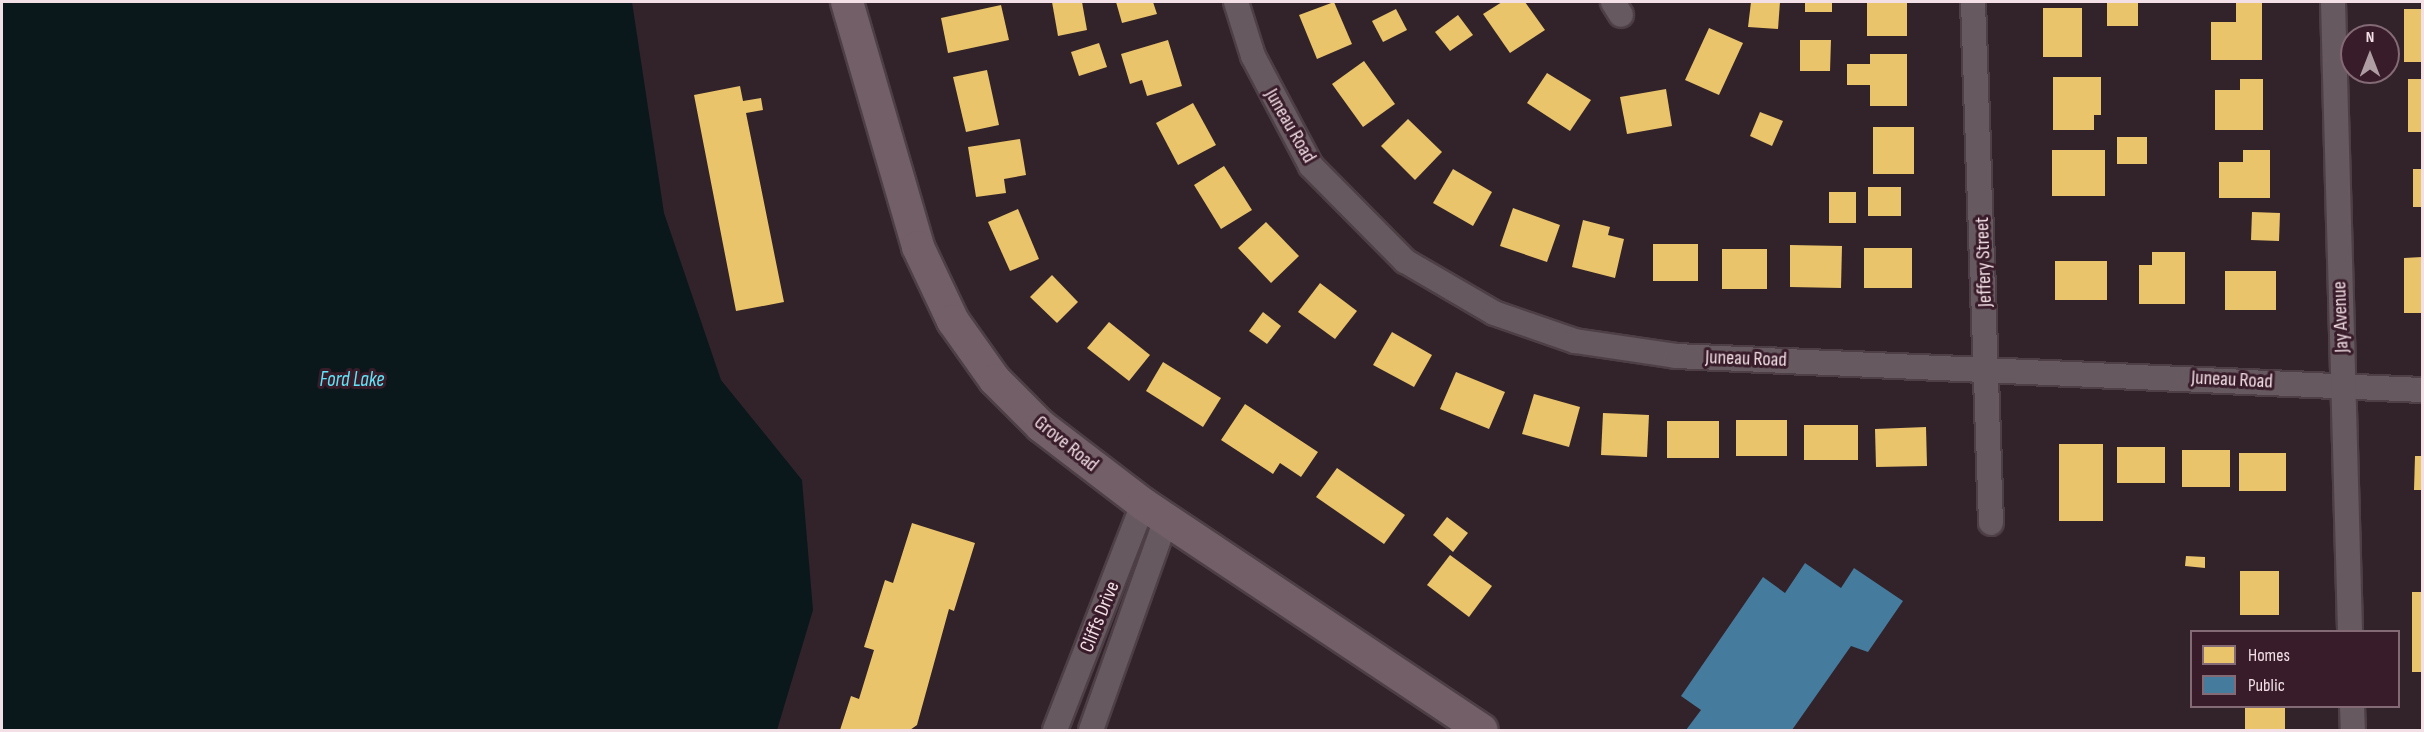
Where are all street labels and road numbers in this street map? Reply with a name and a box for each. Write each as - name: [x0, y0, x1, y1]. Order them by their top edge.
- street label: Juneau Road: [1259, 85, 1321, 167]
- street label: Jeffery Street: [1970, 216, 1998, 308]
- street label: Jay Avenue: [2328, 281, 2354, 353]
- street label: Juneau Road: [1705, 346, 1787, 372]
- street label: Juneau Road: [2191, 366, 2273, 394]
- street label: Grove Road: [1029, 411, 1103, 477]
- street label: Cliffs Drive: [1075, 578, 1125, 656]

